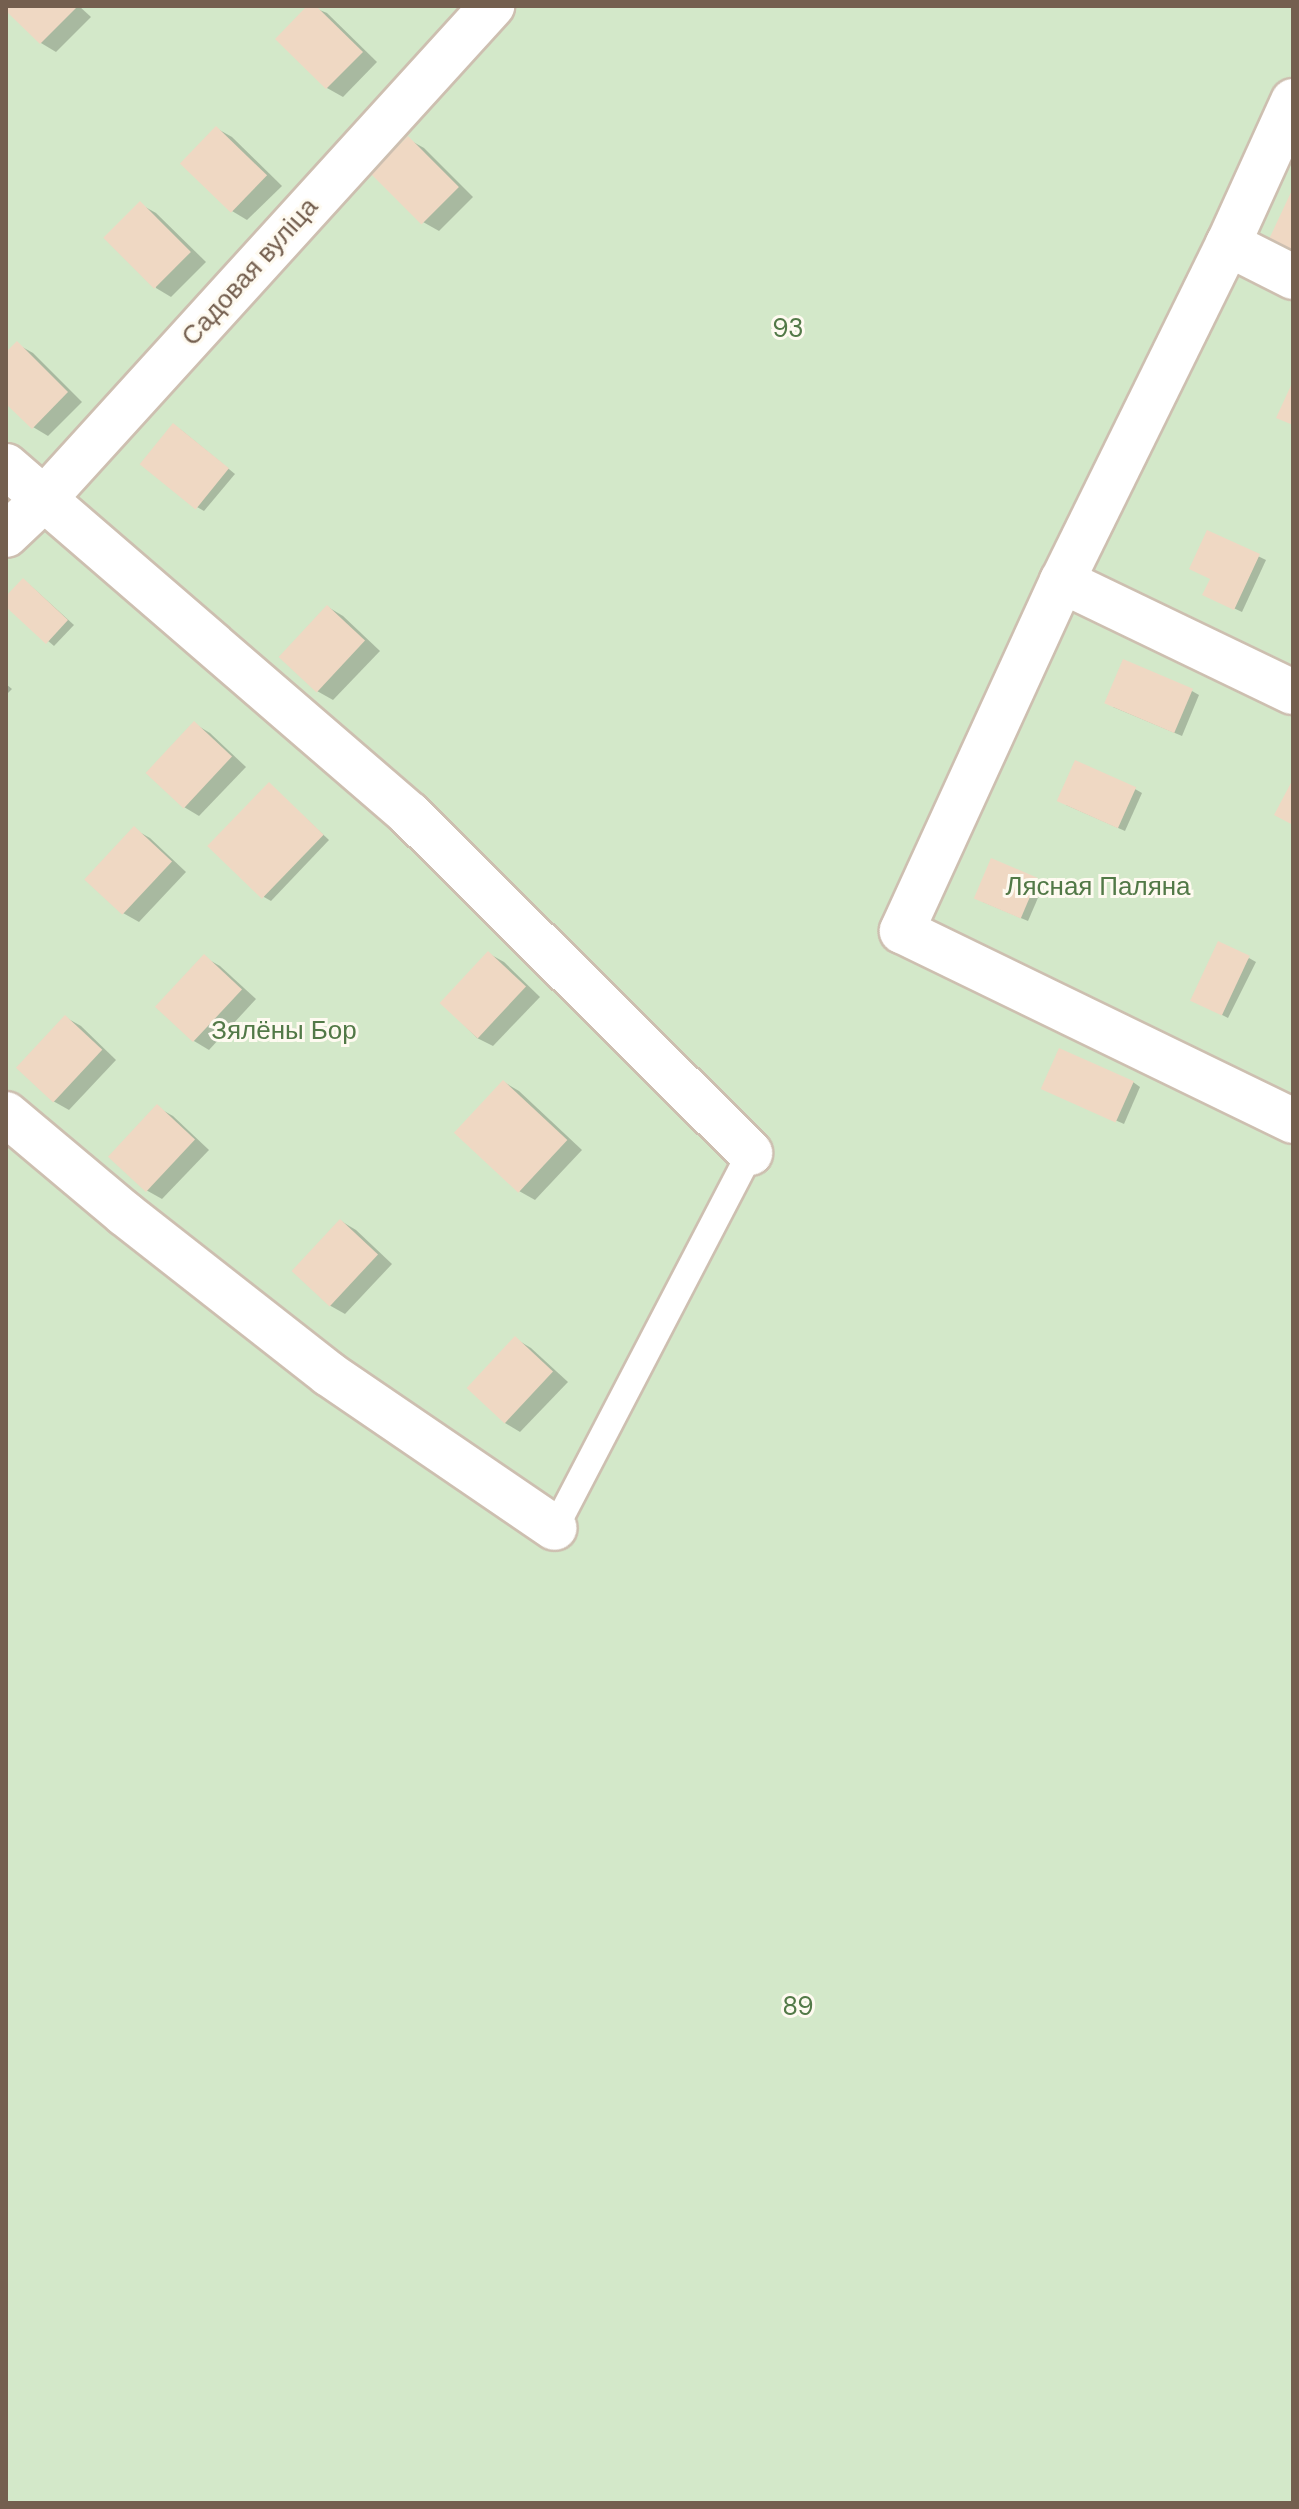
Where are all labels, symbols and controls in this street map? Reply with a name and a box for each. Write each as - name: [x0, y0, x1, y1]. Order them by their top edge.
- street label: Садовая вуліца: [175, 192, 325, 352]
- park label: 93: [772, 313, 804, 345]
- park label: Лясная Паляна: [1005, 871, 1191, 903]
- park label: Зялёны Бор: [211, 1015, 357, 1047]
- park label: 89: [782, 1991, 814, 2023]

